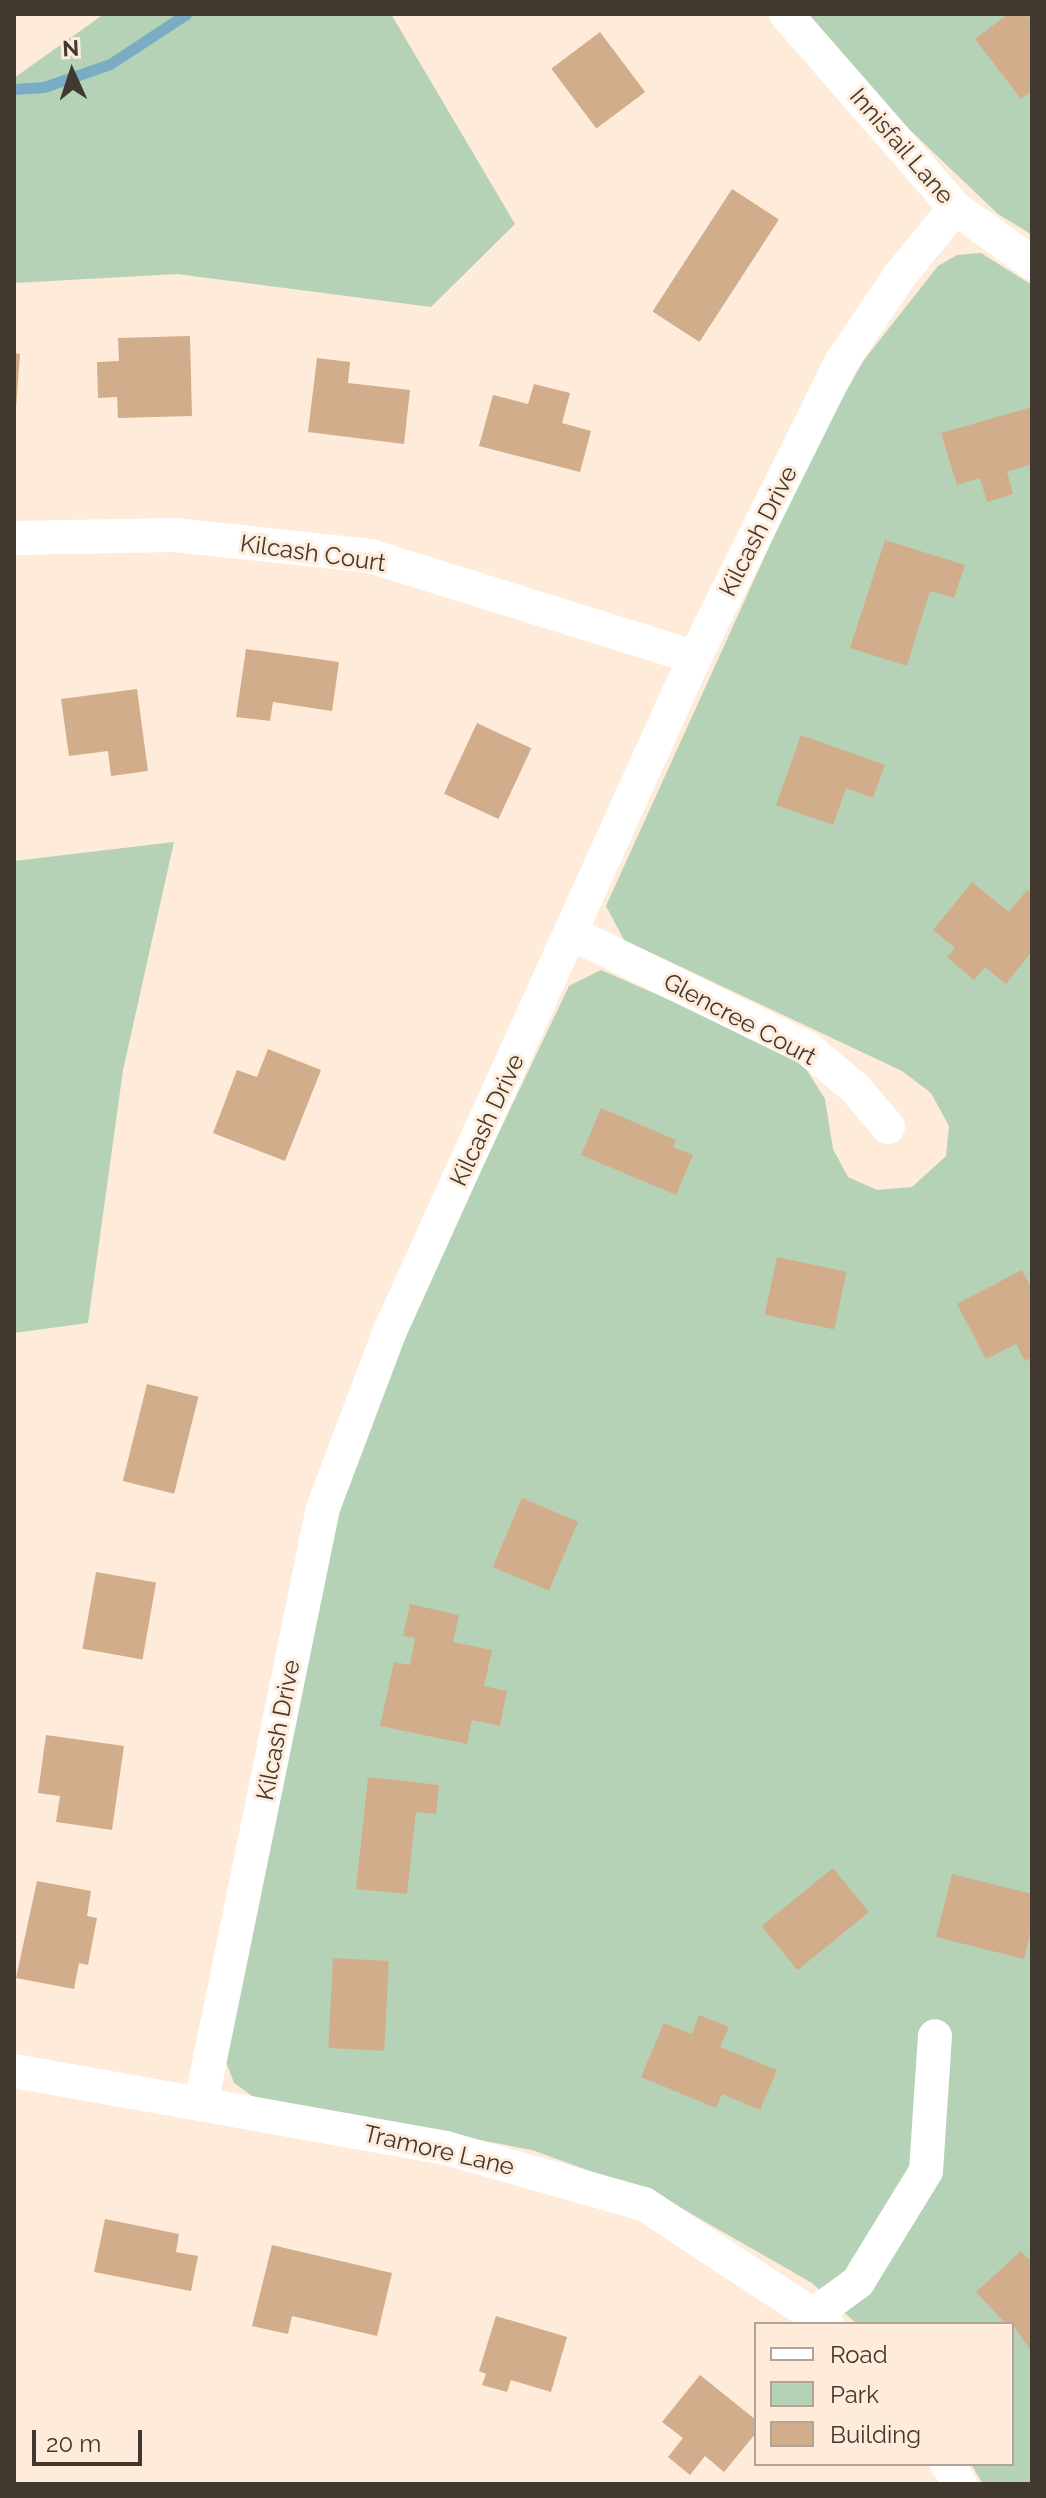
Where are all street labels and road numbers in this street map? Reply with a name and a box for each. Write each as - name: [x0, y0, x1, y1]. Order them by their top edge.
- street label: Innisfail Lane: [844, 82, 960, 210]
- street label: Kilcash Drive: [713, 461, 803, 601]
- street label: Kilcash Court: [238, 529, 388, 577]
- street label: Glencree Court: [659, 967, 821, 1071]
- street label: Kilcash Drive: [444, 1049, 530, 1191]
- street label: Kilcash Drive: [250, 1657, 306, 1803]
- street label: Tramore Lane: [361, 2119, 517, 2181]

